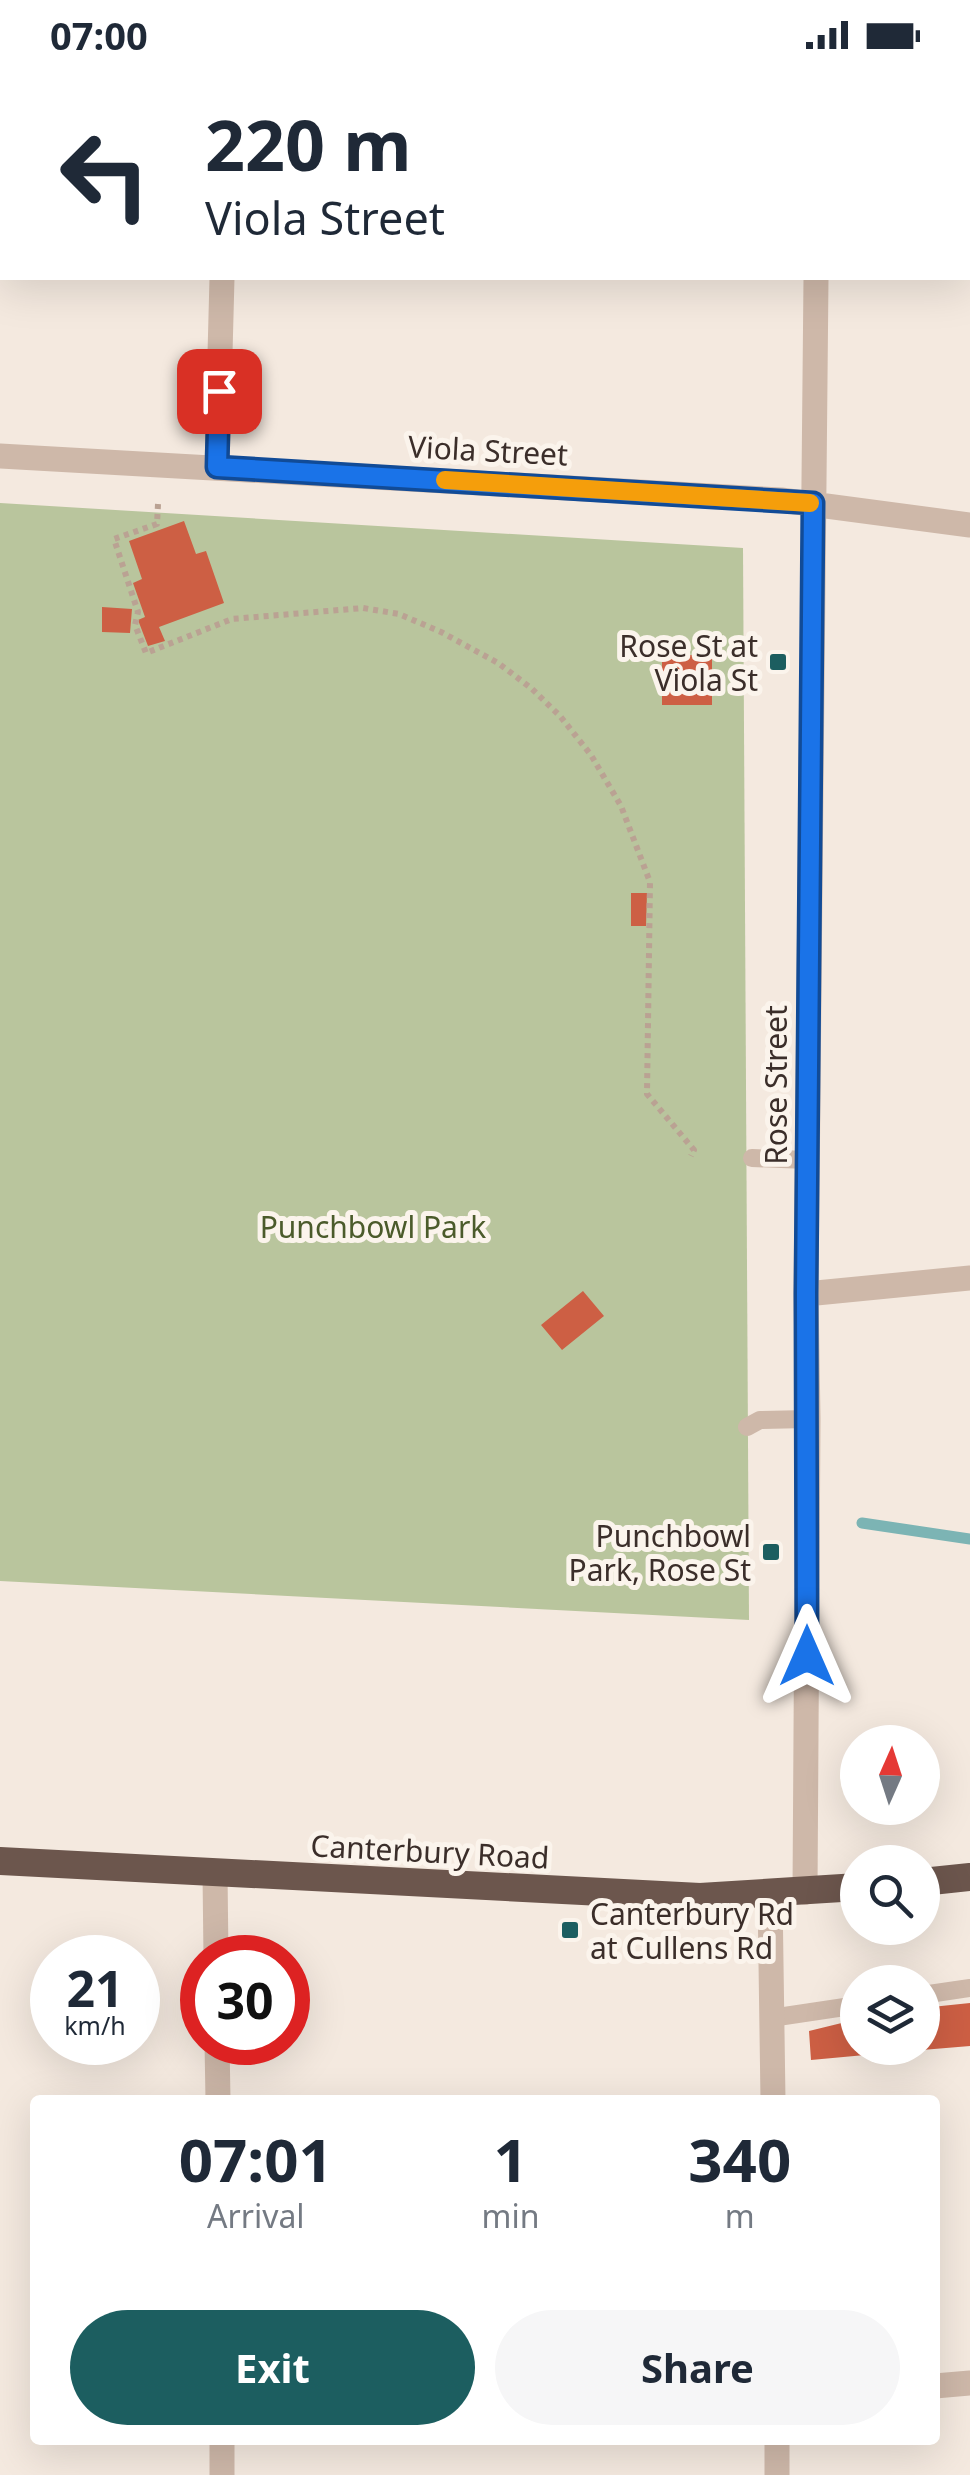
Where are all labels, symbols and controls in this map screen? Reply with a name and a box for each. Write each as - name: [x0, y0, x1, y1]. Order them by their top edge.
- text: 07:00: [50, 9, 148, 61]
- text: 220 m: [205, 96, 412, 192]
- icon: left: [40, 110, 170, 240]
- text: Viola Street: [205, 187, 445, 248]
- pin: [177, 349, 262, 434]
- icon: arrive: [192, 364, 247, 419]
- street label: Viola Street: [407, 425, 569, 475]
- place label: Rose St at Viola St: [619, 625, 758, 700]
- marker: Rose St at Viola St: [767, 651, 789, 673]
- street label: Rose Street: [755, 1005, 796, 1165]
- park label: Punchbowl Park: [260, 1206, 486, 1247]
- place label: Punchbowl Park, Rose St: [569, 1515, 751, 1590]
- marker: Punchbowl Park, Rose St: [760, 1541, 782, 1563]
- position arrow: [755, 1604, 859, 1708]
- north arrow: [840, 1725, 940, 1825]
- map controls: [840, 1725, 940, 2065]
- street label: Canterbury Road: [310, 1824, 550, 1878]
- button: search: [840, 1845, 940, 1945]
- place label: Canterbury Rd at Cullens Rd: [590, 1893, 794, 1968]
- marker: Canterbury Rd at Cullens Rd: [559, 1919, 581, 1941]
- speed limit sign: 30: [180, 1935, 310, 2065]
- text: 21: [66, 1954, 124, 2022]
- button: layers: [840, 1965, 940, 2065]
- text: km/h: [64, 2008, 126, 2042]
- text: 07:01: [179, 2118, 333, 2200]
- text: 1: [493, 2118, 528, 2200]
- text: 340: [688, 2118, 791, 2200]
- text: Arrival: [207, 2194, 305, 2237]
- text: min: [482, 2194, 540, 2237]
- text: m: [725, 2194, 755, 2237]
- button: Exit: [70, 2310, 475, 2425]
- button: Share: [495, 2310, 900, 2425]

